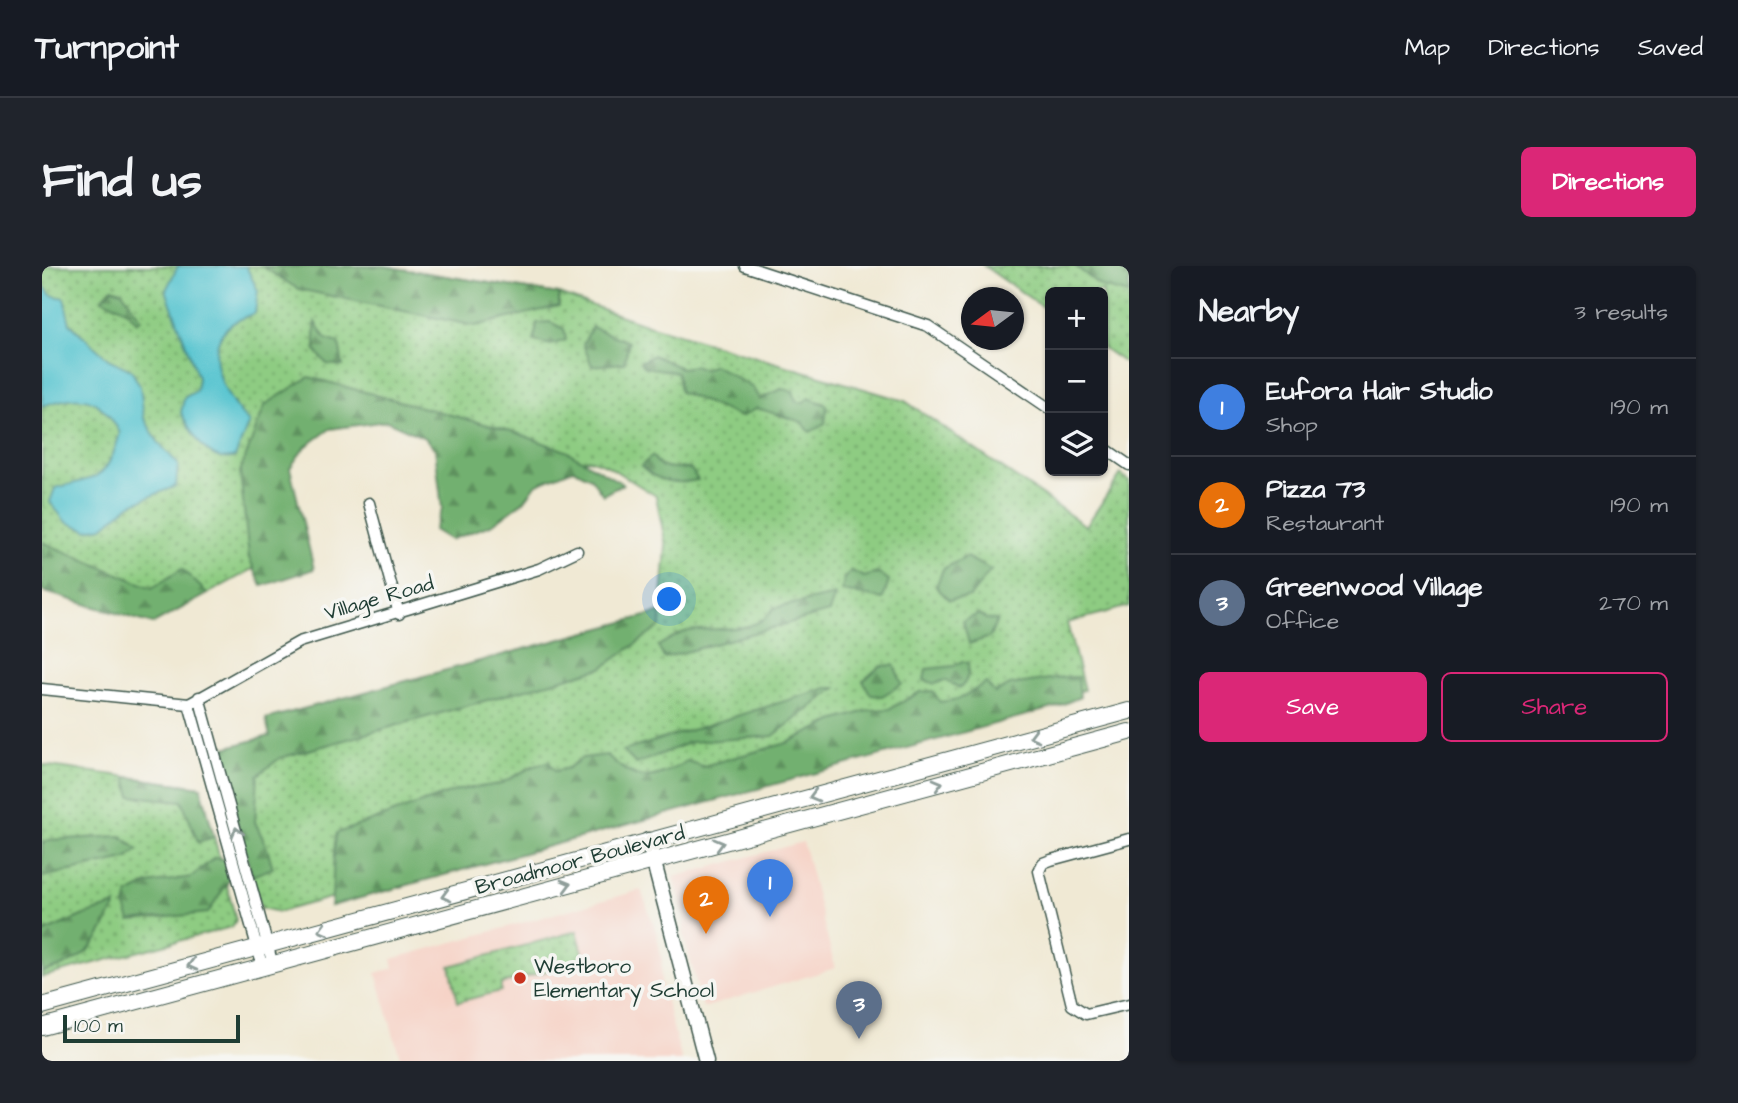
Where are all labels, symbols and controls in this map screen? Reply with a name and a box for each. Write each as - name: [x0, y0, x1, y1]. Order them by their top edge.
- text: Turnpoint: [35, 25, 179, 71]
- text: Map: [1405, 31, 1450, 65]
- text: Directions: [1488, 31, 1600, 65]
- text: Saved: [1638, 31, 1703, 65]
- button: Directions: [1521, 147, 1696, 217]
- text: Find us: [42, 148, 202, 216]
- north arrow: [961, 287, 1024, 350]
- map controls: [1045, 287, 1108, 476]
- button: +: [1045, 287, 1108, 350]
- text: Nearby: [1199, 291, 1299, 333]
- text: 3 results: [1574, 296, 1668, 328]
- button: −: [1045, 350, 1108, 413]
- text: Eufora Hair Studio: [1266, 373, 1493, 409]
- text: 1: [1221, 391, 1223, 423]
- text: 190 m: [1610, 391, 1668, 423]
- text: Shop: [1266, 409, 1318, 441]
- button: layers: [1045, 413, 1108, 476]
- text: Pizza 73: [1266, 471, 1365, 507]
- text: 2: [1215, 489, 1229, 521]
- text: 190 m: [1610, 489, 1668, 521]
- text: Restaurant: [1266, 507, 1384, 539]
- street label: Village Road: [321, 568, 438, 629]
- text: Greenwood Village: [1266, 569, 1483, 605]
- your location: [652, 582, 686, 616]
- text: 3: [1216, 587, 1228, 619]
- text: 270 m: [1599, 587, 1668, 619]
- text: Office: [1266, 605, 1339, 637]
- button: Save: [1199, 672, 1427, 742]
- button: Share: [1441, 672, 1668, 742]
- one-way arrow: [1028, 728, 1040, 743]
- one-way arrow: [932, 778, 944, 792]
- one-way arrow: [809, 788, 821, 802]
- street label: Broadmoor Boulevard: [472, 818, 688, 902]
- one-way arrow: [231, 826, 245, 838]
- one-way arrow: [712, 838, 724, 852]
- pin: 1: [747, 859, 793, 917]
- pin: 2: [683, 876, 729, 934]
- one-way arrow: [560, 879, 572, 893]
- one-way arrow: [440, 888, 452, 902]
- one-way arrow: [317, 922, 329, 936]
- place label: Westboro Elementary School: [534, 952, 714, 1007]
- one-way arrow: [186, 957, 198, 972]
- marker: Westboro Elementary School: [512, 970, 528, 986]
- pin: 3: [836, 981, 882, 1039]
- scale bar: [63, 1012, 240, 1044]
- text: 100 m: [74, 1013, 123, 1040]

